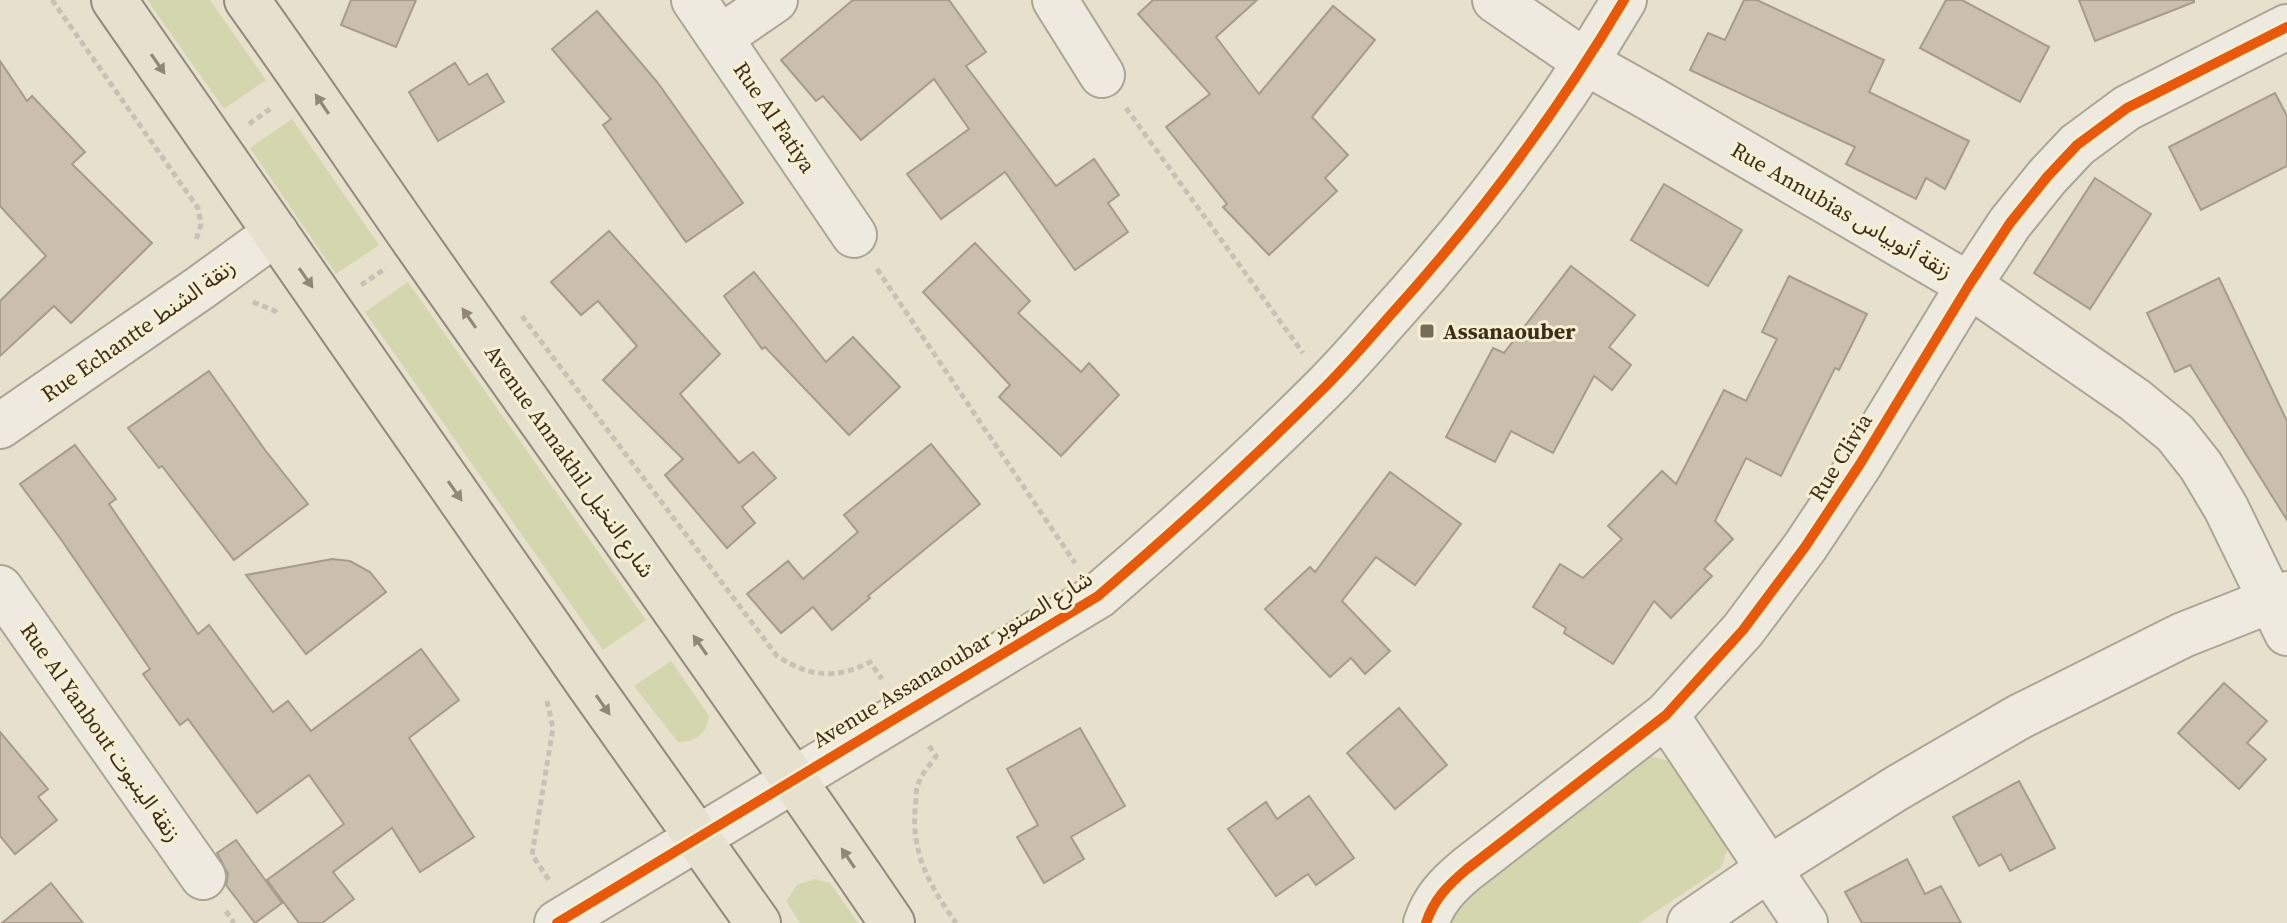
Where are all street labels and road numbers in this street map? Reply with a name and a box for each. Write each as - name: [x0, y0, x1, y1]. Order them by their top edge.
- street label: Rue Al Fatiya: [727, 56, 824, 179]
- street label: Rue Annubias زنقة أنوبياس: [1726, 134, 1958, 286]
- street label: Rue Echantte زنقة الشنط: [35, 252, 241, 408]
- street label: Avenue Annakhil شارع النخيل: [476, 338, 662, 585]
- street label: Rue Clivia: [1801, 407, 1879, 507]
- street label: Avenue Assanaoubar شارع الصنوبر: [806, 563, 1099, 756]
- street label: Rue Al Yanbout زنقة الينبوت: [14, 616, 188, 848]

